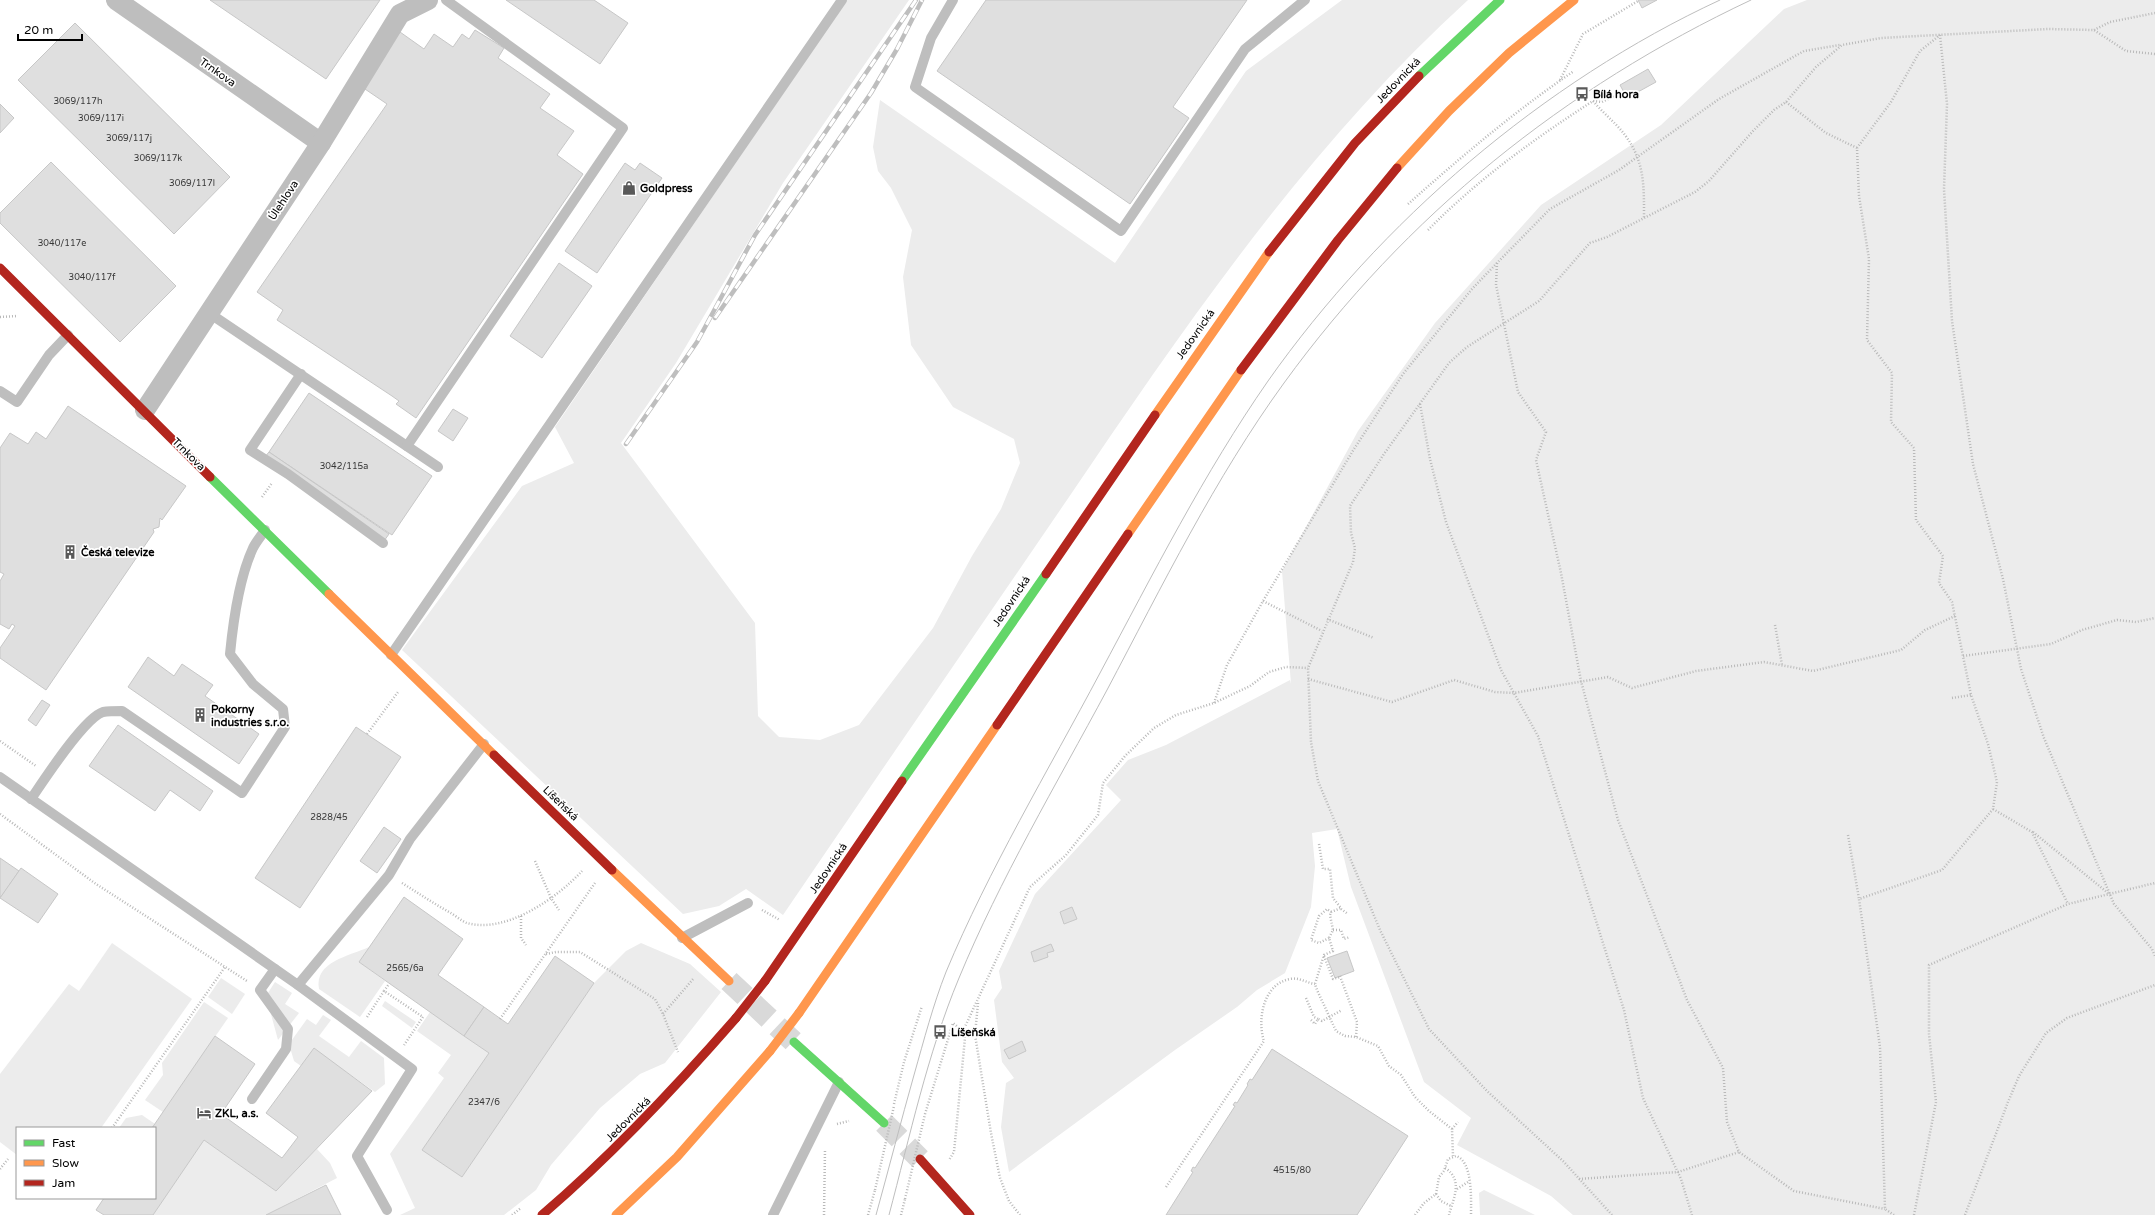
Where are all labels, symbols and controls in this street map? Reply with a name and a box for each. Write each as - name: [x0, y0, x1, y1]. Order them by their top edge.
- scale bar: [18, 16, 82, 42]
- text: 20 m: [24, 23, 53, 37]
- street label: Trnkova: [197, 55, 238, 90]
- street label: Jedovnická: [1374, 55, 1423, 106]
- bus stop icon: Bílá hora: [1574, 86, 1590, 102]
- place label: Bílá hora: [1593, 88, 1639, 101]
- house number: 3069/117h: [53, 96, 103, 107]
- house number: 3069/117i: [78, 113, 124, 124]
- house number: 3069/117j: [106, 133, 152, 144]
- house number: 3069/117k: [134, 153, 182, 164]
- street label: Úlehlova: [265, 177, 301, 223]
- house number: 3069/117l: [169, 178, 215, 189]
- shop icon: Goldpress: [621, 180, 637, 196]
- place label: Goldpress: [640, 182, 693, 196]
- house number: 3040/117e: [38, 238, 86, 249]
- house number: 3040/117f: [69, 272, 116, 283]
- street label: Jedovnická: [1173, 307, 1217, 362]
- street label: Trnkova: [169, 435, 208, 474]
- house number: 3042/115a: [320, 461, 368, 472]
- building icon: Česká televize: [62, 544, 78, 560]
- place label: Česká televize: [81, 545, 155, 559]
- street label: Jedovnická: [990, 574, 1033, 629]
- place label: Pokorny industries s.r.o.: [211, 703, 289, 729]
- building icon: Pokorny industries s.r.o.: [192, 707, 208, 723]
- street label: Líšeňská: [540, 783, 581, 824]
- house number: 2828/45: [310, 812, 348, 823]
- street label: Jedovnická: [807, 841, 850, 896]
- house number: 2565/6a: [386, 963, 424, 974]
- bus stop icon: Líšeňská: [932, 1024, 948, 1040]
- place label: Líšeňská: [951, 1026, 996, 1039]
- street label: Jedovnická: [603, 1094, 653, 1144]
- house number: 2347/6: [468, 1097, 500, 1108]
- hotel icon: ZKL, a.s.: [196, 1105, 212, 1121]
- place label: ZKL, a.s.: [215, 1107, 259, 1120]
- legend: [16, 1127, 156, 1199]
- text: Fast: [52, 1136, 76, 1150]
- text: Slow: [52, 1156, 79, 1170]
- house number: 4515/80: [1273, 1165, 1311, 1176]
- text: Jam: [52, 1176, 75, 1190]

